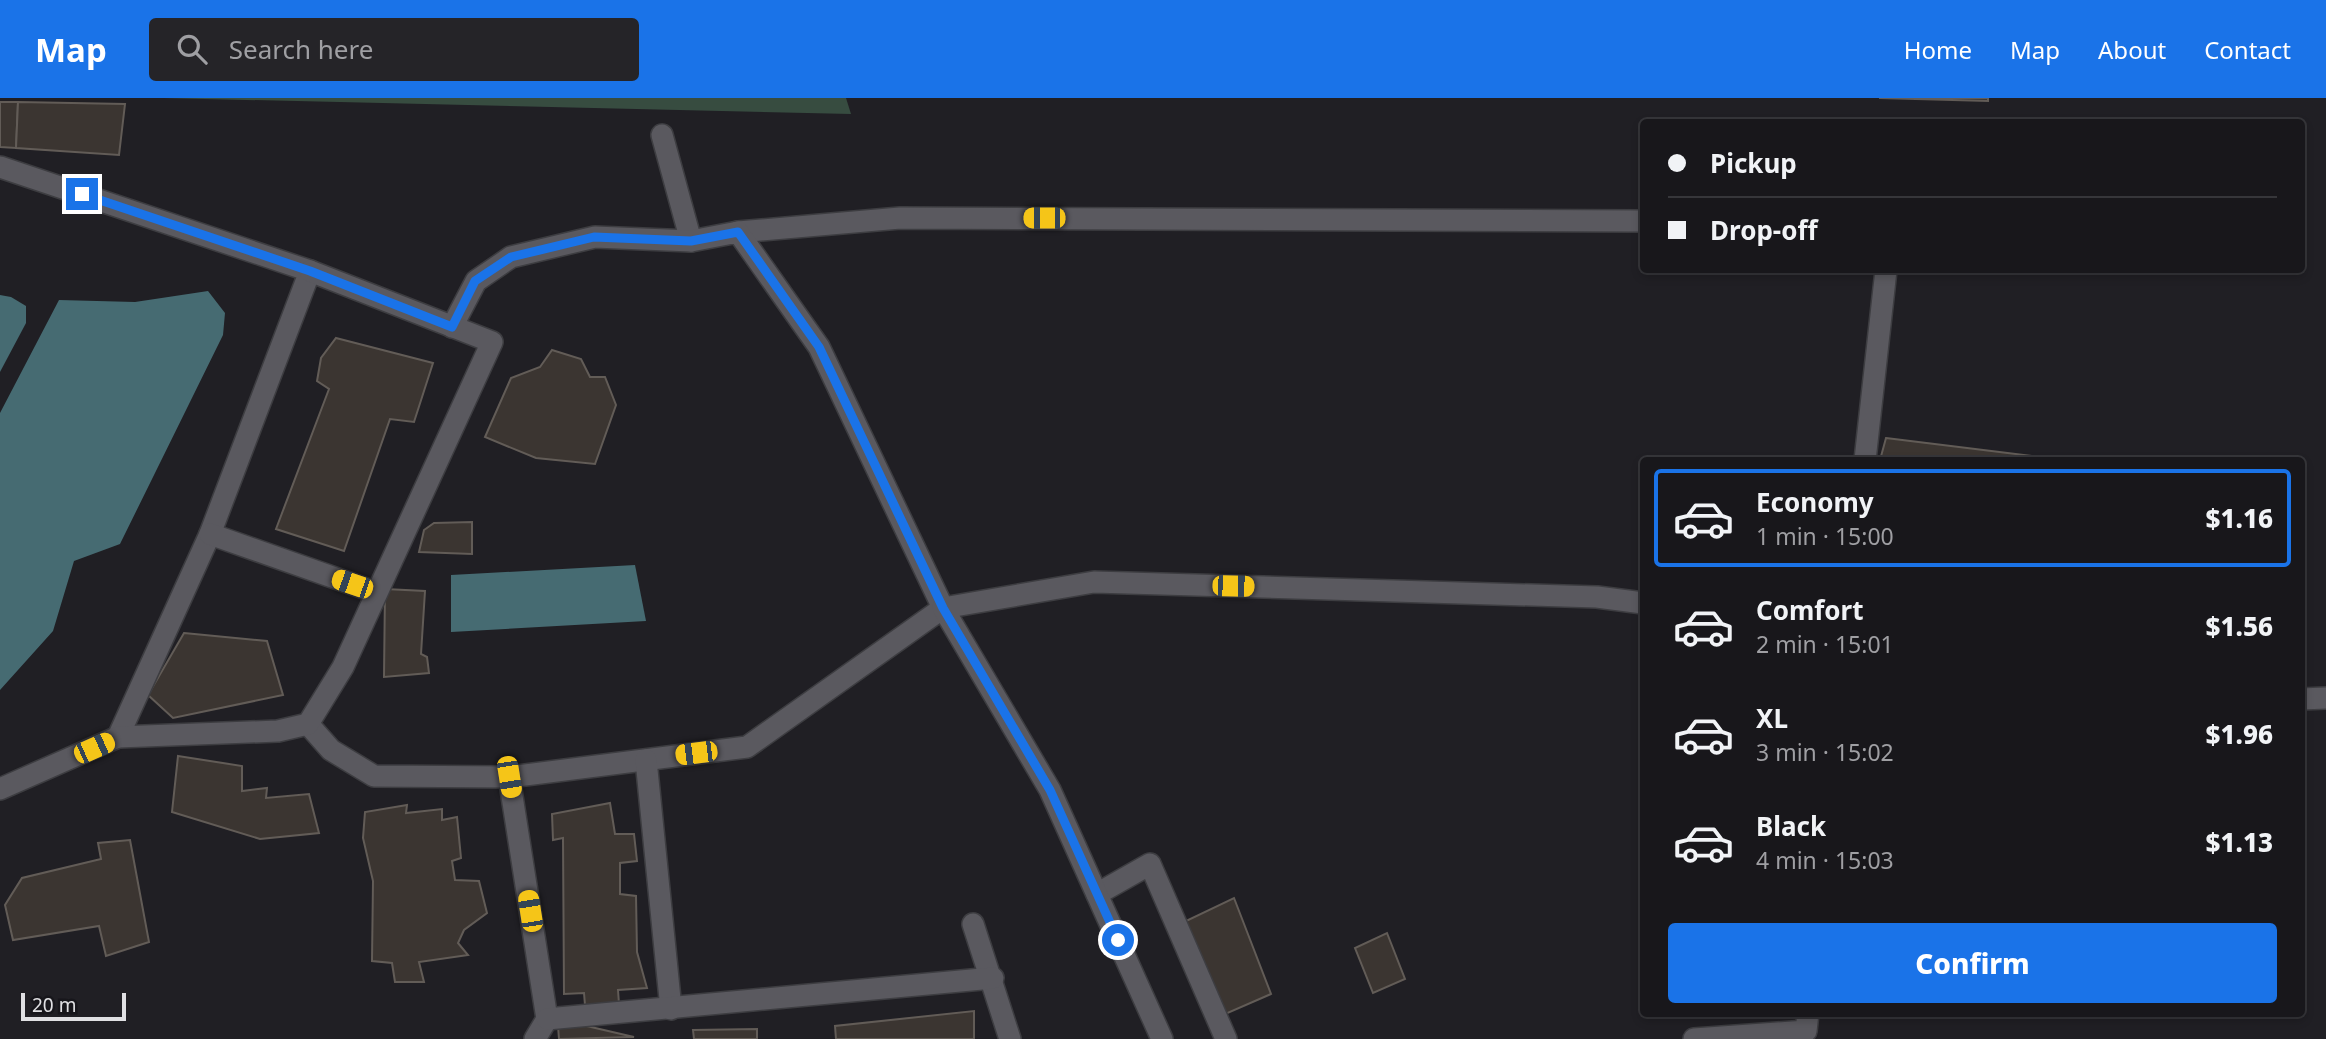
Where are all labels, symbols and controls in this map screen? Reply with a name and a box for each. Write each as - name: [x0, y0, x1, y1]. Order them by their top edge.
- search box: [149, 18, 639, 81]
- text: Map: [35, 27, 107, 72]
- icon: search: [173, 30, 211, 68]
- text: Search here: [229, 31, 373, 67]
- text: Home: [1904, 33, 1972, 66]
- text: Map: [2010, 33, 2060, 66]
- text: About: [2098, 33, 2166, 66]
- text: Contact: [2204, 33, 2291, 66]
- text: Pickup: [1710, 145, 1797, 181]
- route end: [66, 178, 98, 210]
- car: [1024, 208, 1066, 229]
- text: Drop-off: [1710, 212, 1817, 248]
- text: Economy: [1756, 484, 1874, 520]
- icon: car: [1672, 487, 1735, 550]
- text: $1.16: [2206, 500, 2273, 536]
- text: 1 min · 15:00: [1756, 520, 1894, 552]
- car: [329, 567, 376, 601]
- car: [1212, 575, 1255, 597]
- text: Comfort: [1756, 592, 1864, 628]
- icon: car: [1672, 595, 1735, 658]
- text: $1.56: [2206, 608, 2273, 644]
- text: 2 min · 15:01: [1756, 628, 1894, 660]
- text: XL: [1756, 700, 1788, 736]
- icon: car: [1672, 703, 1735, 766]
- text: $1.96: [2206, 716, 2273, 752]
- car: [71, 730, 118, 766]
- text: 3 min · 15:02: [1756, 736, 1894, 768]
- car: [674, 740, 719, 766]
- car: [496, 755, 523, 799]
- text: Black: [1756, 808, 1826, 844]
- icon: car: [1672, 811, 1735, 874]
- text: $1.13: [2206, 824, 2273, 860]
- text: 4 min · 15:03: [1756, 844, 1894, 876]
- car: [517, 889, 544, 933]
- button: Confirm: [1668, 923, 2277, 1003]
- route start: [1102, 924, 1134, 956]
- scale bar: [21, 990, 126, 1022]
- text: 20 m: [32, 992, 76, 1018]

